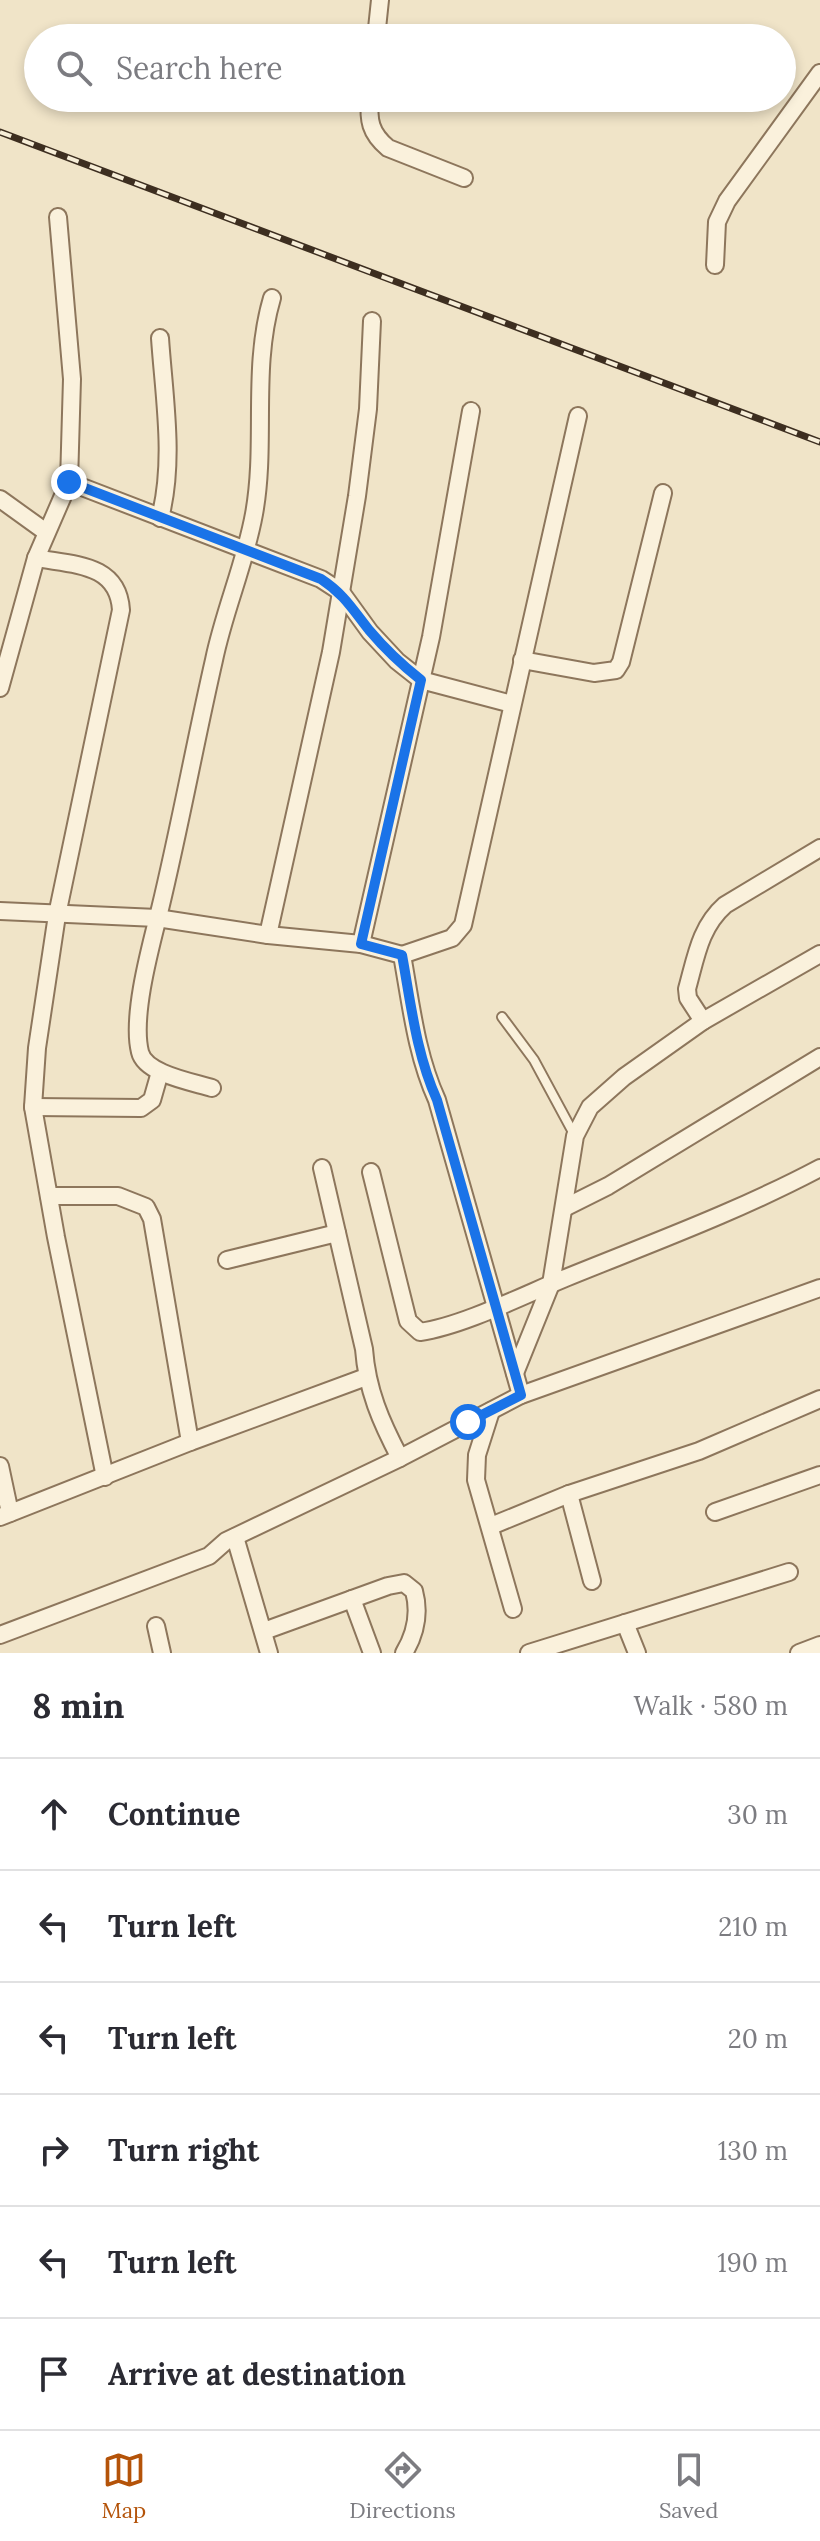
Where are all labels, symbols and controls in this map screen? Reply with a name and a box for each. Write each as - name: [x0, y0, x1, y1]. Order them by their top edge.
- search box: [24, 24, 796, 112]
- icon: search: [52, 46, 96, 90]
- text: Search here: [116, 49, 283, 87]
- route end: [51, 464, 87, 500]
- route start: [450, 1404, 486, 1440]
- text: 8 min: [32, 1684, 124, 1727]
- text: Walk · 580 m: [634, 1689, 788, 1722]
- icon: ahead: [32, 1792, 76, 1836]
- text: Continue: [108, 1795, 240, 1833]
- text: 30 m: [727, 1798, 788, 1831]
- icon: left: [32, 1904, 76, 1948]
- text: Turn left: [108, 1907, 236, 1945]
- text: 210 m: [718, 1910, 788, 1943]
- icon: left: [32, 2016, 76, 2060]
- text: Turn left: [108, 2019, 236, 2057]
- text: 20 m: [728, 2022, 788, 2055]
- icon: right: [32, 2128, 76, 2172]
- text: Turn right: [108, 2131, 259, 2169]
- text: 130 m: [718, 2134, 788, 2167]
- icon: left: [32, 2240, 76, 2284]
- text: Turn left: [108, 2243, 236, 2281]
- text: 190 m: [717, 2246, 788, 2279]
- icon: arrive: [32, 2352, 76, 2396]
- text: Arrive at destination: [108, 2355, 406, 2393]
- tab: Map: [102, 2448, 146, 2524]
- tab: Directions: [349, 2448, 456, 2524]
- tab: Saved: [659, 2448, 718, 2524]

